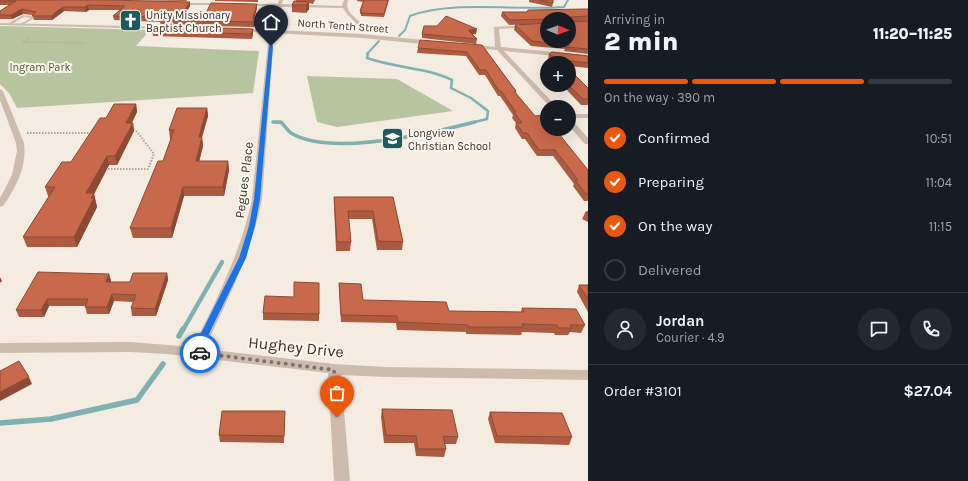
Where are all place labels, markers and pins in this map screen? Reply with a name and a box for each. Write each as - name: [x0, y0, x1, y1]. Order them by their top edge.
- pin: [254, 5, 288, 46]
- church icon: Unity Missionary Baptist Church: [118, 8, 144, 34]
- place label: Unity Missionary Baptist Church: [146, 9, 230, 35]
- school or university icon: Longview Christian School: [379, 126, 405, 152]
- place label: Longview Christian School: [408, 127, 491, 153]
- pin: [320, 376, 354, 417]

